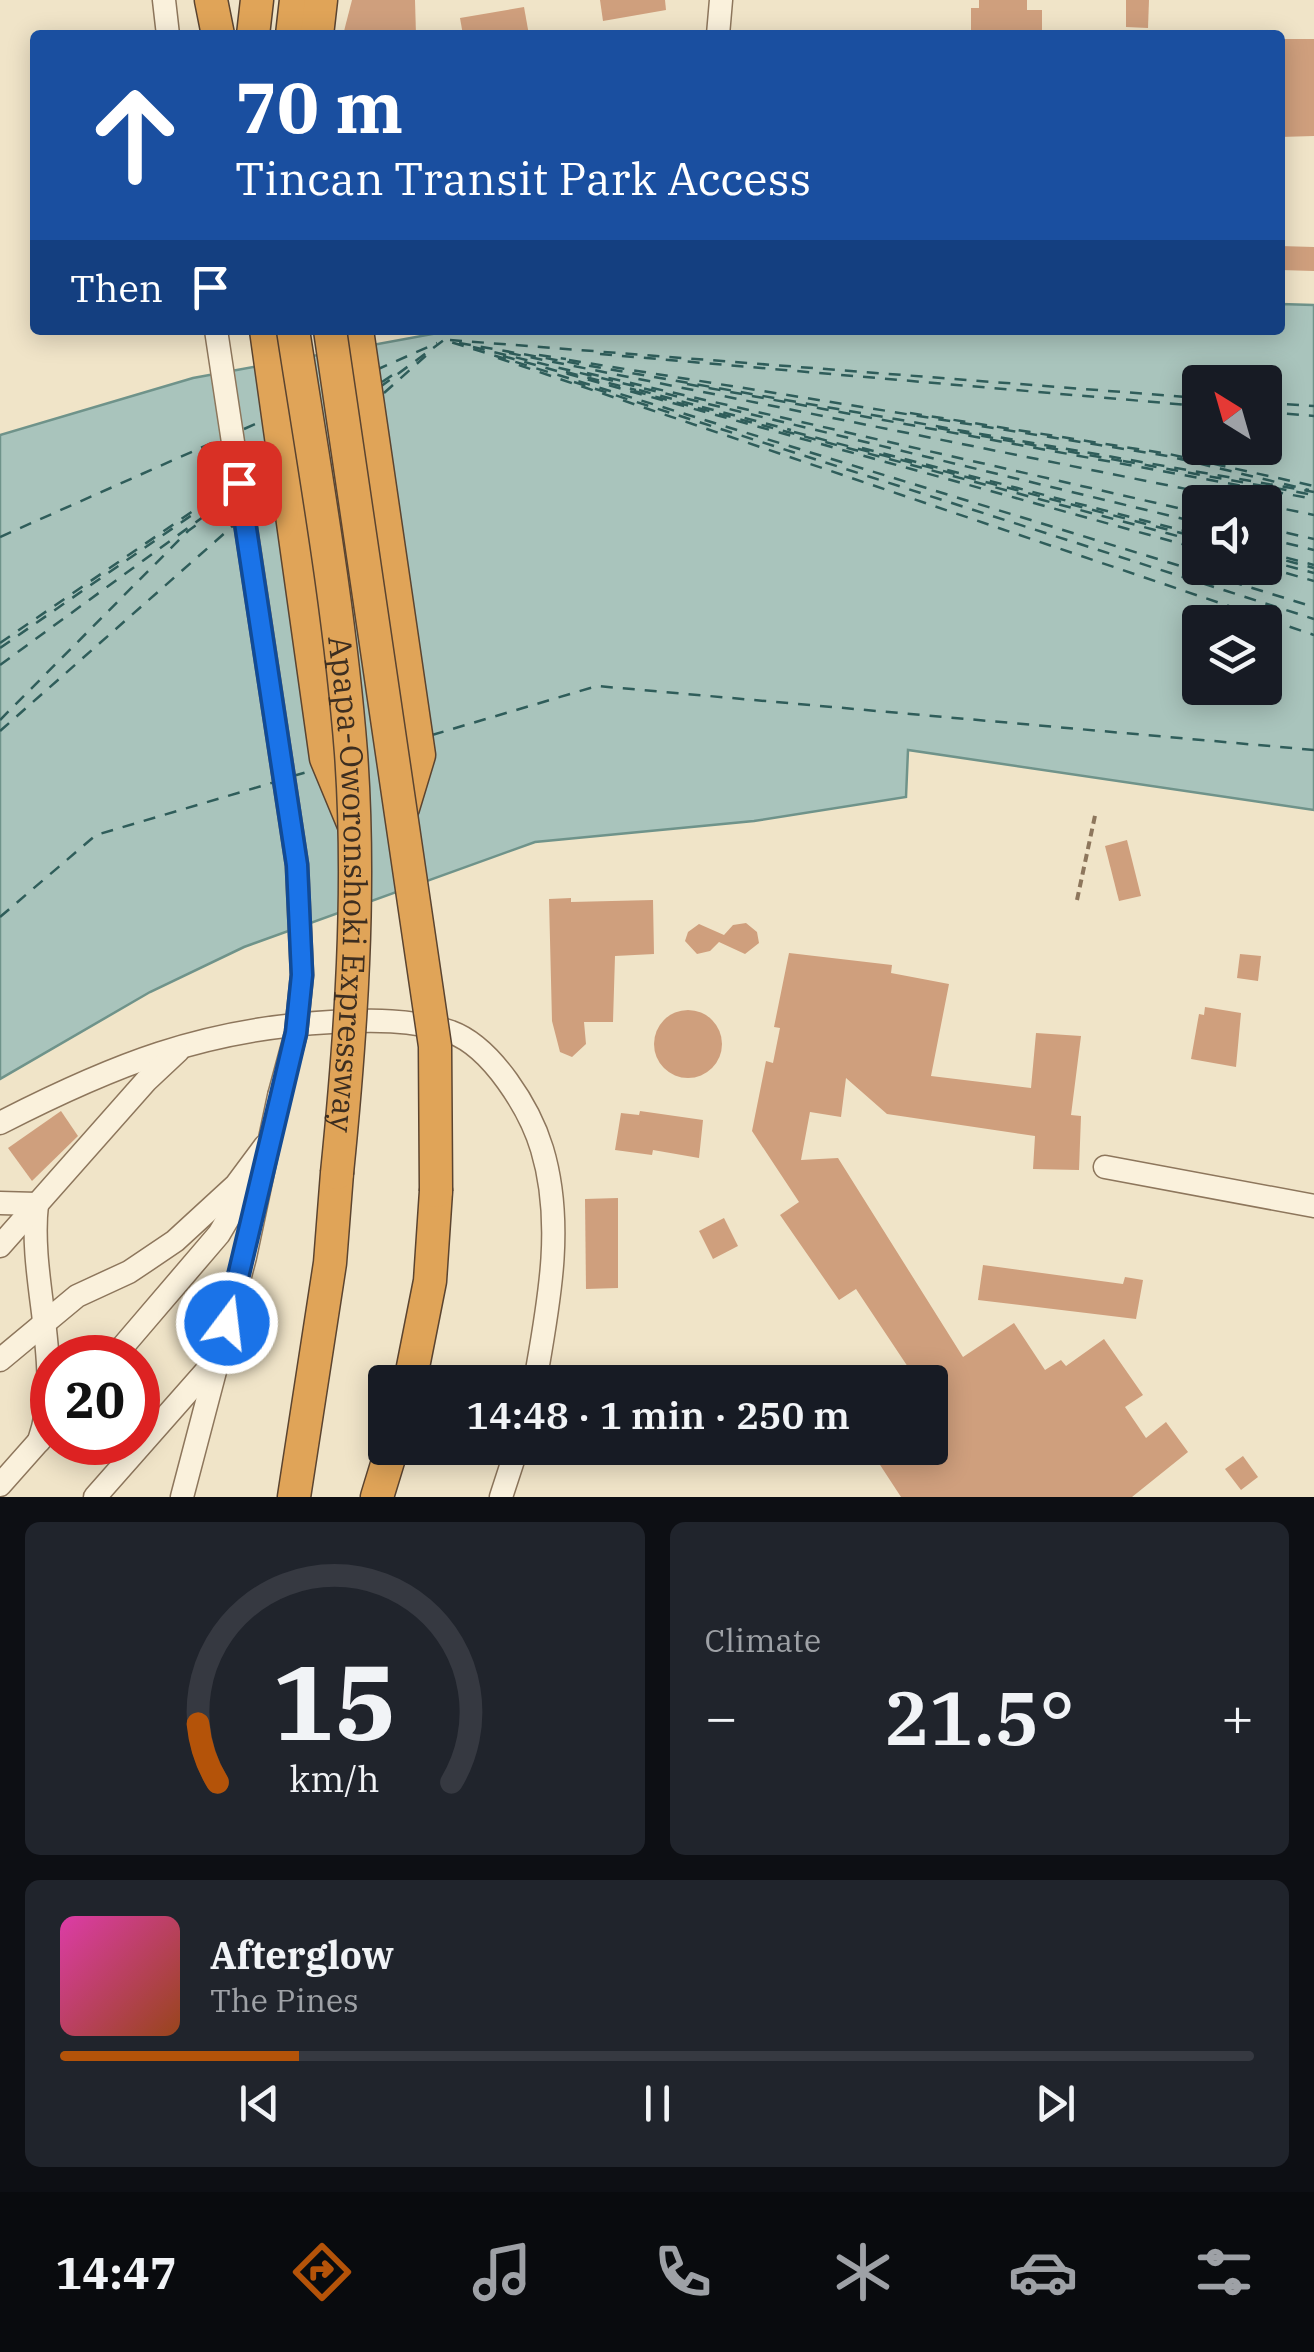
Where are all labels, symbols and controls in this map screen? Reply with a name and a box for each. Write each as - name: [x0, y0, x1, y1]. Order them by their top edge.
- text: 70 m: [235, 61, 403, 152]
- icon: ahead: [70, 70, 200, 200]
- text: Tincan Transit Park Access: [235, 149, 811, 207]
- icon: arrive: [183, 260, 238, 315]
- text: Then: [70, 263, 163, 312]
- north arrow: [1182, 365, 1282, 465]
- map controls: [1182, 365, 1282, 705]
- pin: [197, 441, 282, 526]
- icon: arrive: [212, 456, 267, 511]
- button: sound: [1182, 485, 1282, 585]
- button: layers: [1182, 605, 1282, 705]
- street label: Apapa-Oworonshoki Expressway: [319, 633, 377, 1135]
- position arrow: [175, 1271, 279, 1375]
- speed limit sign: 20: [30, 1335, 160, 1465]
- text: 14:48 · 1 min · 250 m: [466, 1390, 850, 1439]
- text: Climate: [705, 1619, 821, 1661]
- text: 15: [272, 1633, 397, 1769]
- text: 21.5°: [884, 1668, 1075, 1766]
- text: −: [705, 1681, 738, 1752]
- text: +: [1221, 1681, 1254, 1752]
- text: km/h: [290, 1755, 380, 1802]
- text: Afterglow: [210, 1930, 394, 1979]
- text: The Pines: [210, 1979, 359, 2021]
- icon: previous: [232, 2076, 287, 2131]
- icon: pause: [630, 2076, 685, 2131]
- icon: next: [1028, 2076, 1083, 2131]
- icon: directions: [287, 2237, 357, 2307]
- icon: music: [467, 2237, 537, 2307]
- icon: phone: [648, 2237, 718, 2307]
- icon: climate: [828, 2237, 898, 2307]
- icon: car: [1008, 2237, 1078, 2307]
- icon: filters: [1189, 2237, 1259, 2307]
- text: 14:47: [55, 2243, 177, 2301]

